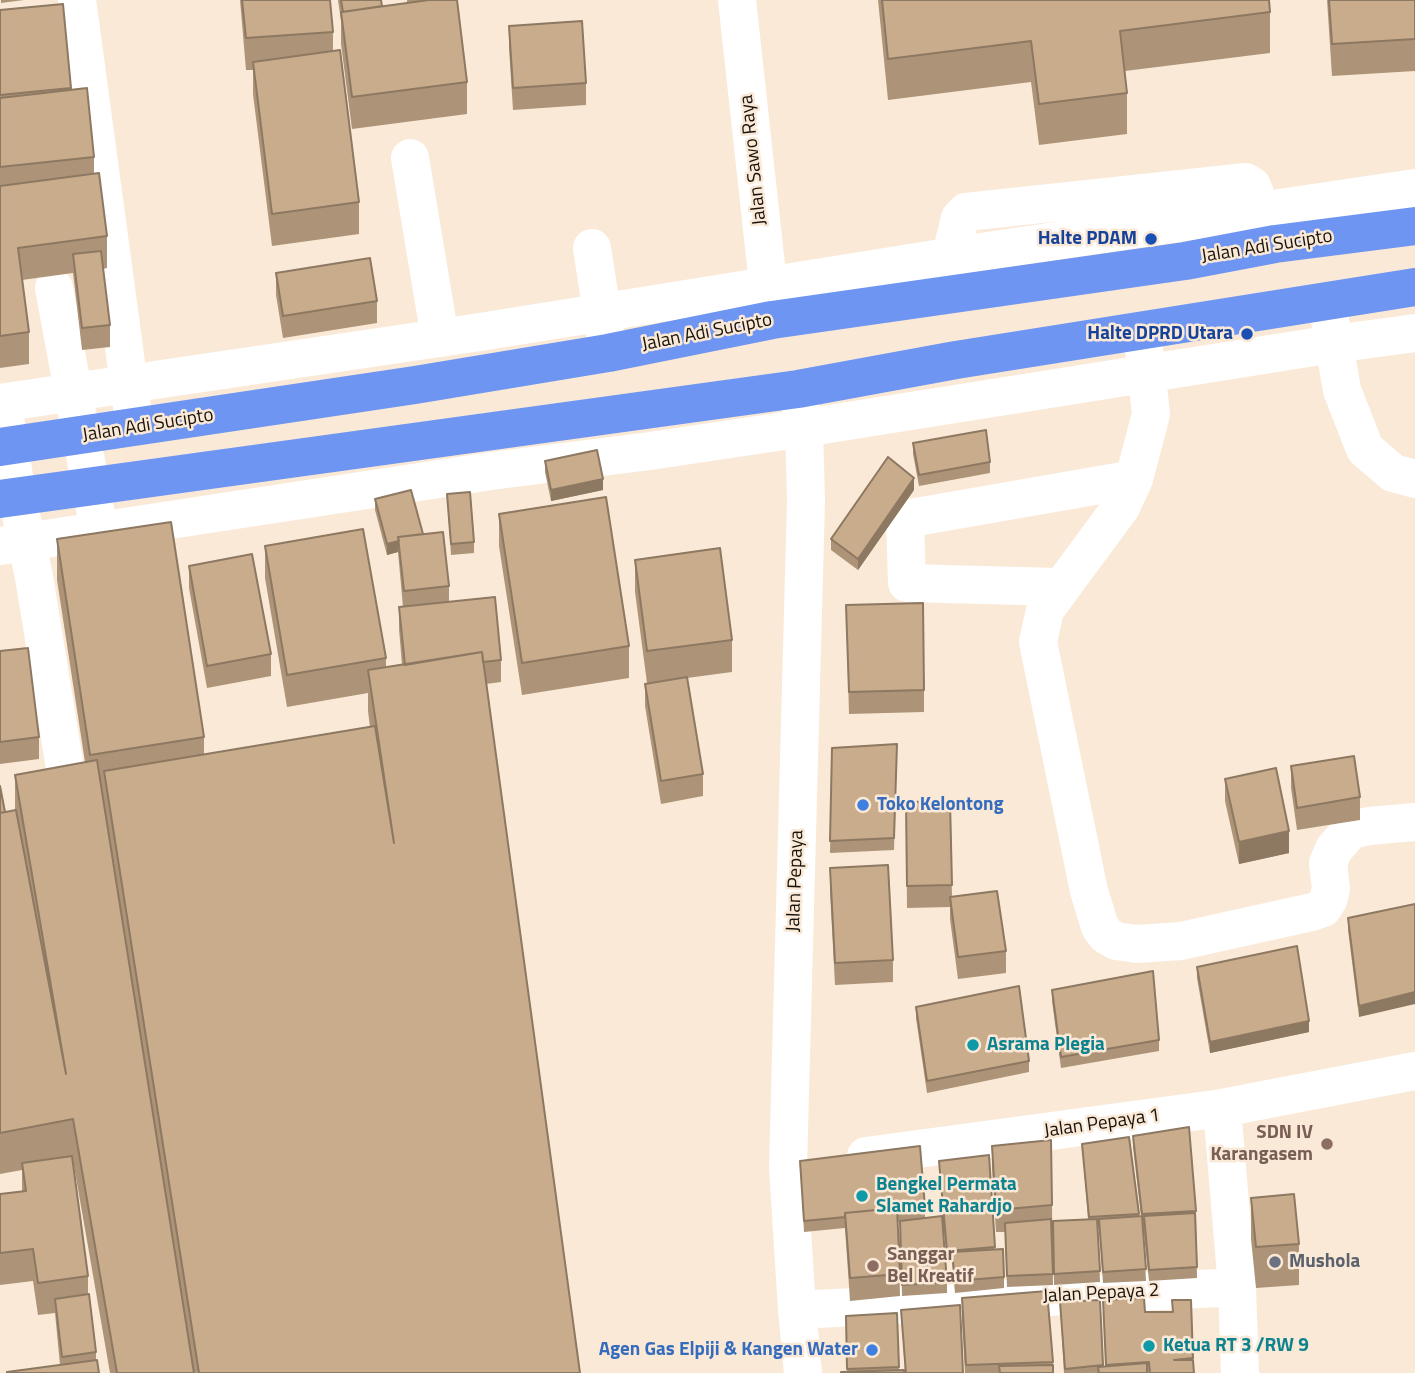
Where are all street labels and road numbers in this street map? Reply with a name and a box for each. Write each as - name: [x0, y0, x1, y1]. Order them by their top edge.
- street label: Jalan Sawo Raya: [736, 93, 772, 227]
- street label: Jalan Adi Sucipto: [1200, 225, 1334, 269]
- street label: Jalan Adi Sucipto: [640, 309, 774, 357]
- street label: Jalan Adi Sucipto: [81, 404, 215, 448]
- street label: Jalan Pepaya: [783, 830, 809, 932]
- street label: Jalan Pepaya 1: [1043, 1105, 1161, 1143]
- street label: Jalan Pepaya 2: [1042, 1280, 1160, 1308]

